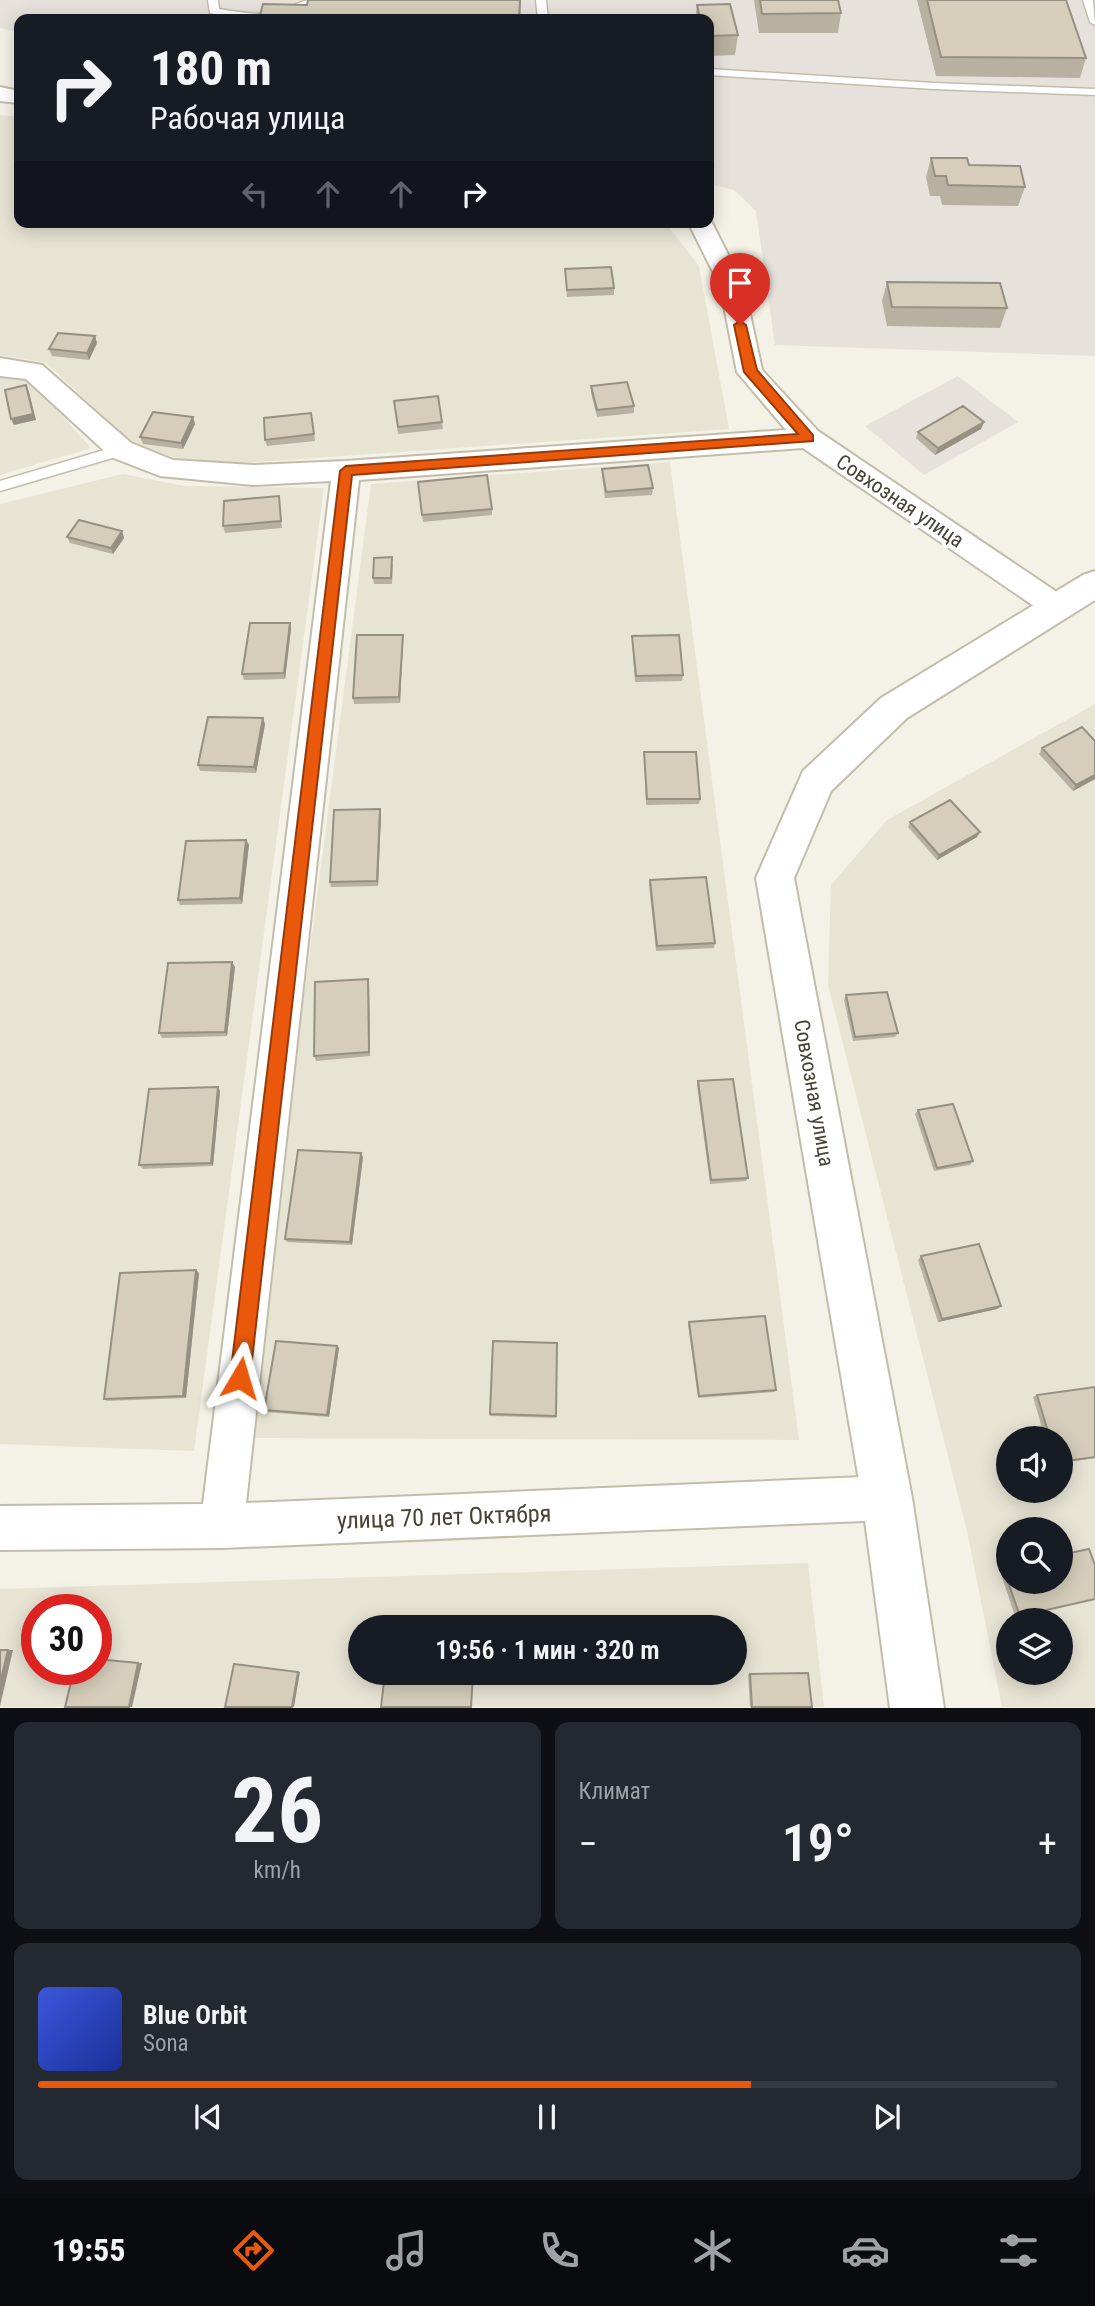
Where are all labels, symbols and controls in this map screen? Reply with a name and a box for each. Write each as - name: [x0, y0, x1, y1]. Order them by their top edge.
- text: 180 m: [150, 40, 272, 97]
- icon: right: [35, 42, 126, 133]
- text: Рабочая улица: [150, 99, 345, 137]
- icon: left: [236, 175, 274, 213]
- icon: ahead: [309, 175, 347, 213]
- icon: ahead: [382, 175, 420, 213]
- icon: right: [455, 175, 493, 213]
- pin: [710, 253, 770, 325]
- icon: arrive: [721, 264, 759, 302]
- street label: Совхозная улица: [832, 450, 968, 552]
- street label: Совхозная улица: [789, 1018, 839, 1168]
- position arrow: [203, 1341, 277, 1415]
- map controls: [996, 1426, 1073, 1685]
- button: sound: [996, 1426, 1073, 1503]
- street label: улица 70 лет Октября: [336, 1499, 552, 1535]
- button: search: [996, 1517, 1073, 1594]
- speed limit sign: 30: [21, 1594, 112, 1685]
- button: layers: [996, 1608, 1073, 1685]
- text: 19:56 · 1 мин · 320 m: [435, 1635, 660, 1665]
- text: 26: [231, 1758, 323, 1864]
- text: Климат: [579, 1778, 650, 1805]
- text: 19°: [782, 1813, 854, 1874]
- text: −: [579, 1822, 598, 1866]
- text: +: [1038, 1822, 1057, 1866]
- text: km/h: [254, 1857, 301, 1884]
- text: Blue Orbit: [143, 2000, 247, 2030]
- text: Sona: [143, 2030, 189, 2057]
- icon: previous: [189, 2098, 227, 2136]
- icon: pause: [528, 2098, 566, 2136]
- icon: next: [868, 2098, 906, 2136]
- icon: directions: [229, 2226, 278, 2275]
- icon: music: [382, 2226, 431, 2275]
- icon: phone: [535, 2226, 584, 2275]
- icon: climate: [688, 2226, 737, 2275]
- icon: car: [841, 2226, 890, 2275]
- icon: filters: [994, 2226, 1043, 2275]
- text: 19:55: [52, 2231, 125, 2269]

